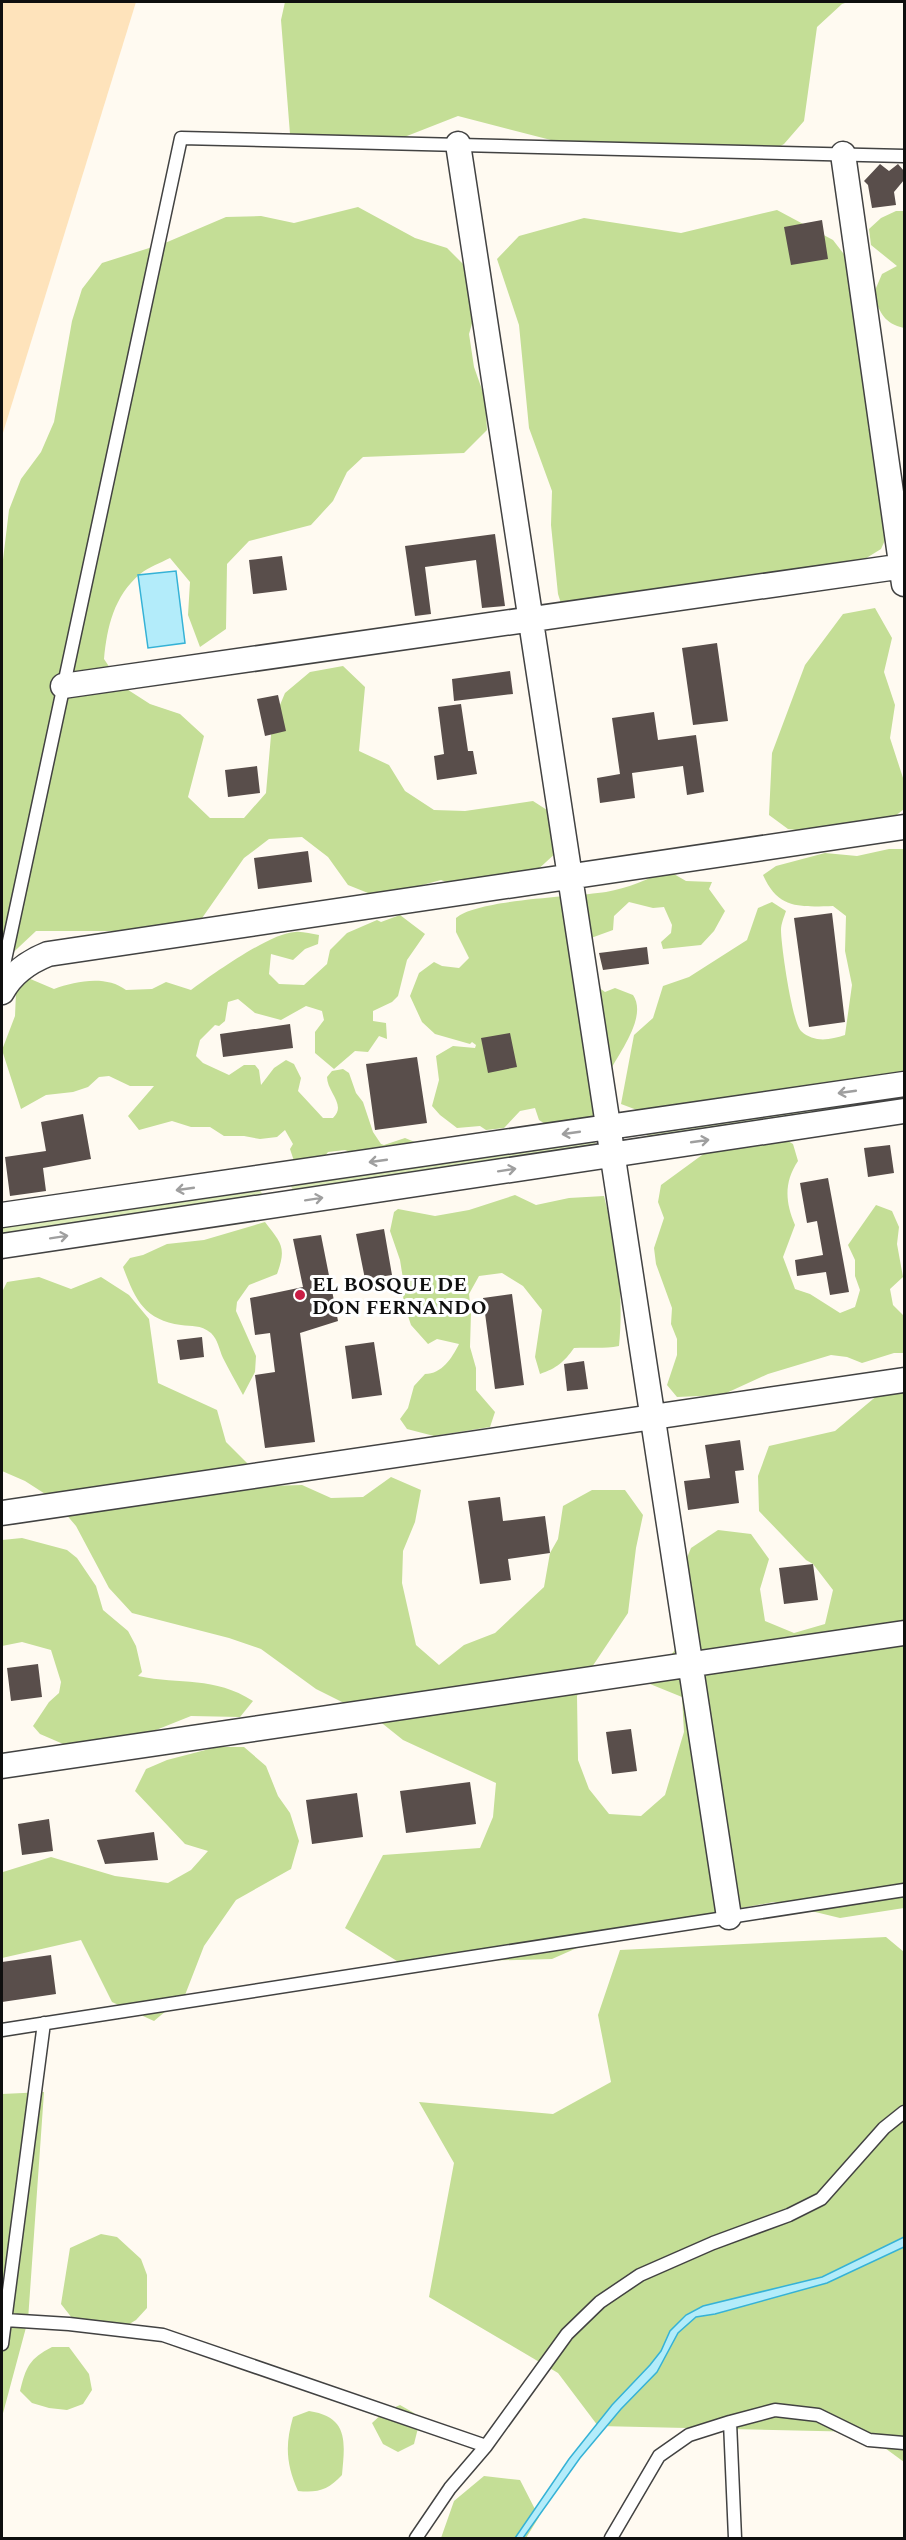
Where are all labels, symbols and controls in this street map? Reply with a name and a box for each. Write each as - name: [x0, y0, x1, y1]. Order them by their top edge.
- one-way arrow: [837, 1087, 857, 1098]
- one-way arrow: [561, 1127, 581, 1138]
- one-way arrow: [690, 1135, 710, 1146]
- one-way arrow: [368, 1155, 388, 1166]
- one-way arrow: [497, 1164, 517, 1175]
- one-way arrow: [175, 1183, 195, 1194]
- one-way arrow: [304, 1193, 324, 1204]
- one-way arrow: [49, 1231, 69, 1242]
- place label: EL BOSQUE DE DON FERNANDO: [312, 1270, 486, 1323]
- marker: EL BOSQUE DE DON FERNANDO: [293, 1288, 307, 1302]

